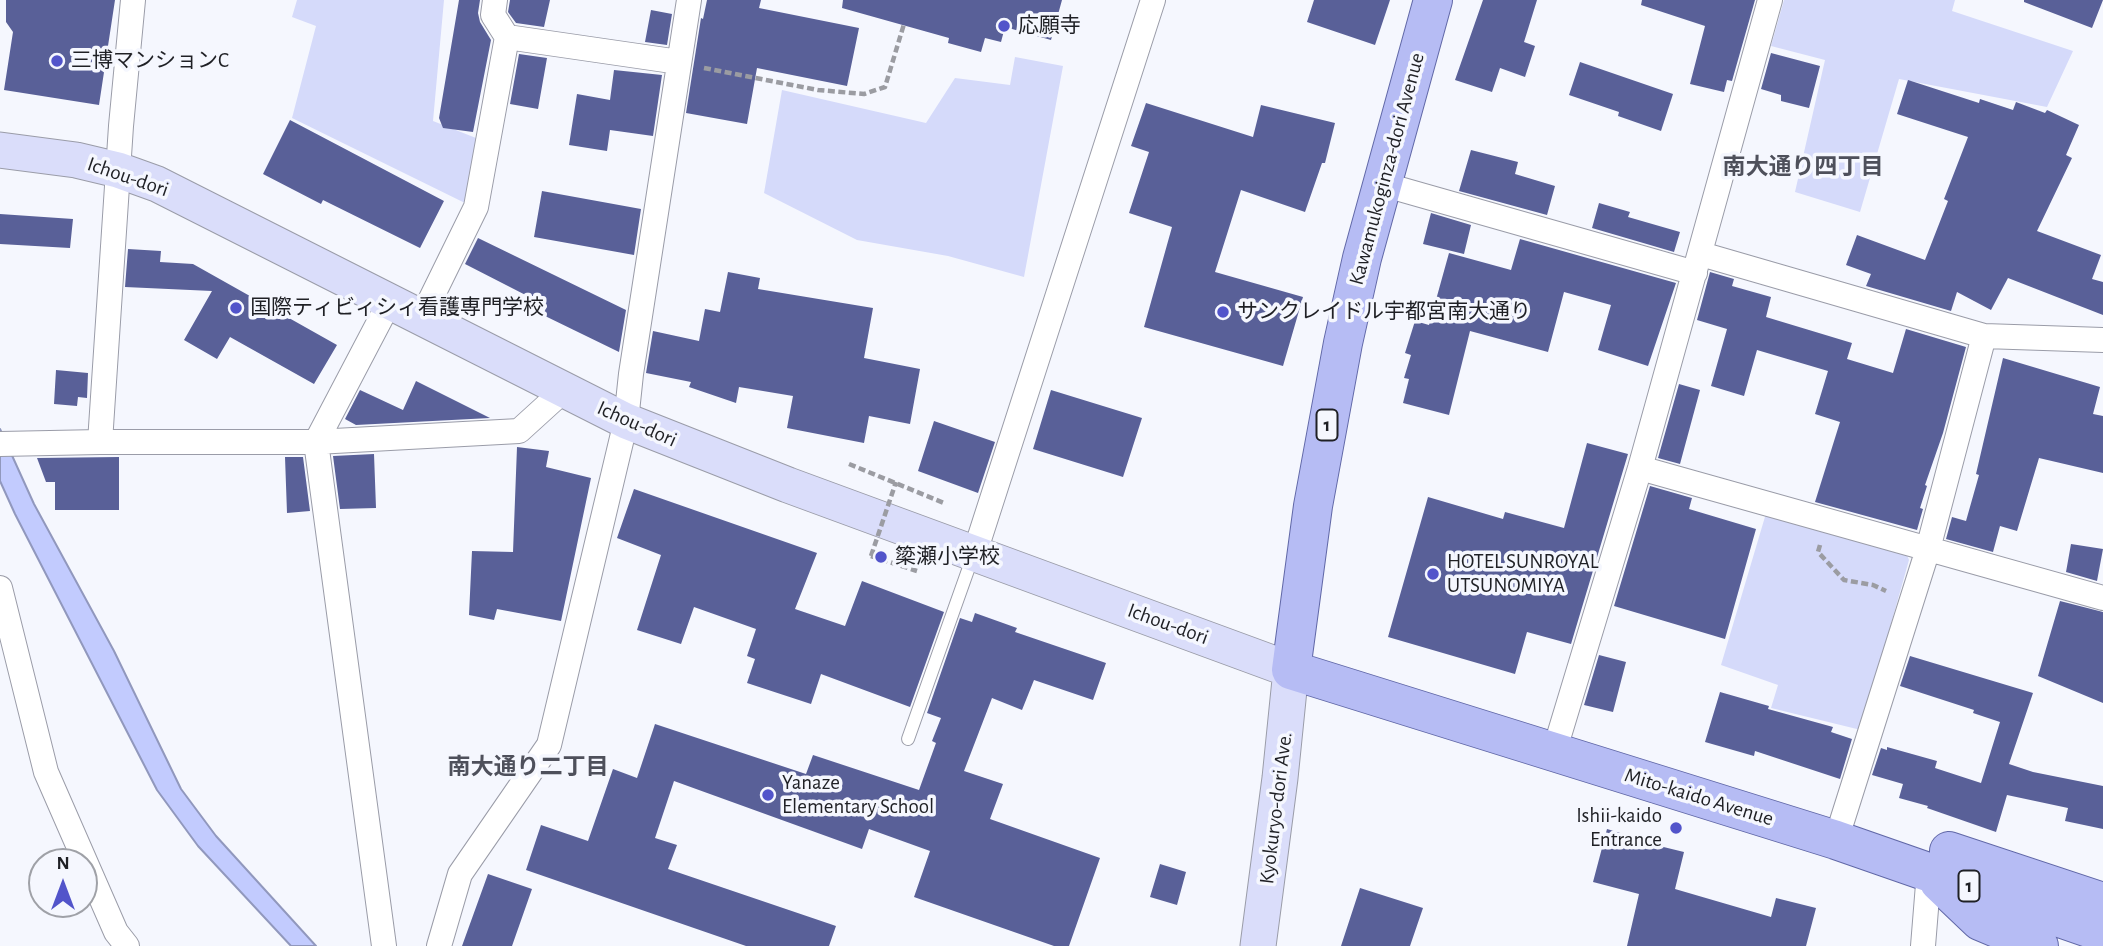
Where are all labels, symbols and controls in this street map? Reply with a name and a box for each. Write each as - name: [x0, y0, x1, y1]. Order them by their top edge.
- place label: 応願寺: [1018, 13, 1081, 39]
- marker: 応願寺: [996, 18, 1012, 34]
- place label: 三博マンションC: [71, 48, 229, 74]
- street label: Kawamukoginza-dori Avenue: [1344, 50, 1430, 288]
- marker: 三博マンションC: [49, 53, 65, 69]
- street label: Ichou-dori: [84, 151, 172, 203]
- district label: 南大通り四丁目: [1723, 153, 1883, 181]
- place label: 国際ティビィシィ看護専門学校: [250, 295, 544, 321]
- place label: サンクレイドル宇都宮南大通り: [1237, 299, 1531, 325]
- marker: 国際ティビィシィ看護専門学校: [228, 300, 244, 316]
- marker: サンクレイドル宇都宮南大通り: [1215, 304, 1231, 320]
- street label: Ichou-dori: [593, 395, 681, 453]
- road number: 1: [1316, 410, 1338, 440]
- place label: 簗瀬小学校: [895, 544, 1000, 570]
- marker: 簗瀬小学校: [873, 549, 889, 565]
- place label: HOTEL SUNROYAL UTSUNOMIYA: [1447, 549, 1599, 599]
- marker: HOTEL SUNROYAL UTSUNOMIYA: [1425, 566, 1441, 582]
- street label: Ichou-dori: [1124, 598, 1212, 650]
- street label: Kyokuryo-dori Ave.: [1254, 731, 1298, 885]
- district label: 南大通り二丁目: [448, 753, 608, 781]
- street label: Mito-kaido Avenue: [1621, 762, 1777, 832]
- place label: Yanaze Elementary School: [782, 770, 934, 820]
- marker: Yanaze Elementary School: [760, 787, 776, 803]
- place label: Ishii-kaido Entrance: [1576, 803, 1662, 853]
- marker: Ishii-kaido Entrance: [1668, 820, 1684, 836]
- north arrow: [28, 848, 98, 918]
- text: N: [56, 854, 70, 873]
- road number: 1: [1958, 870, 1980, 902]

